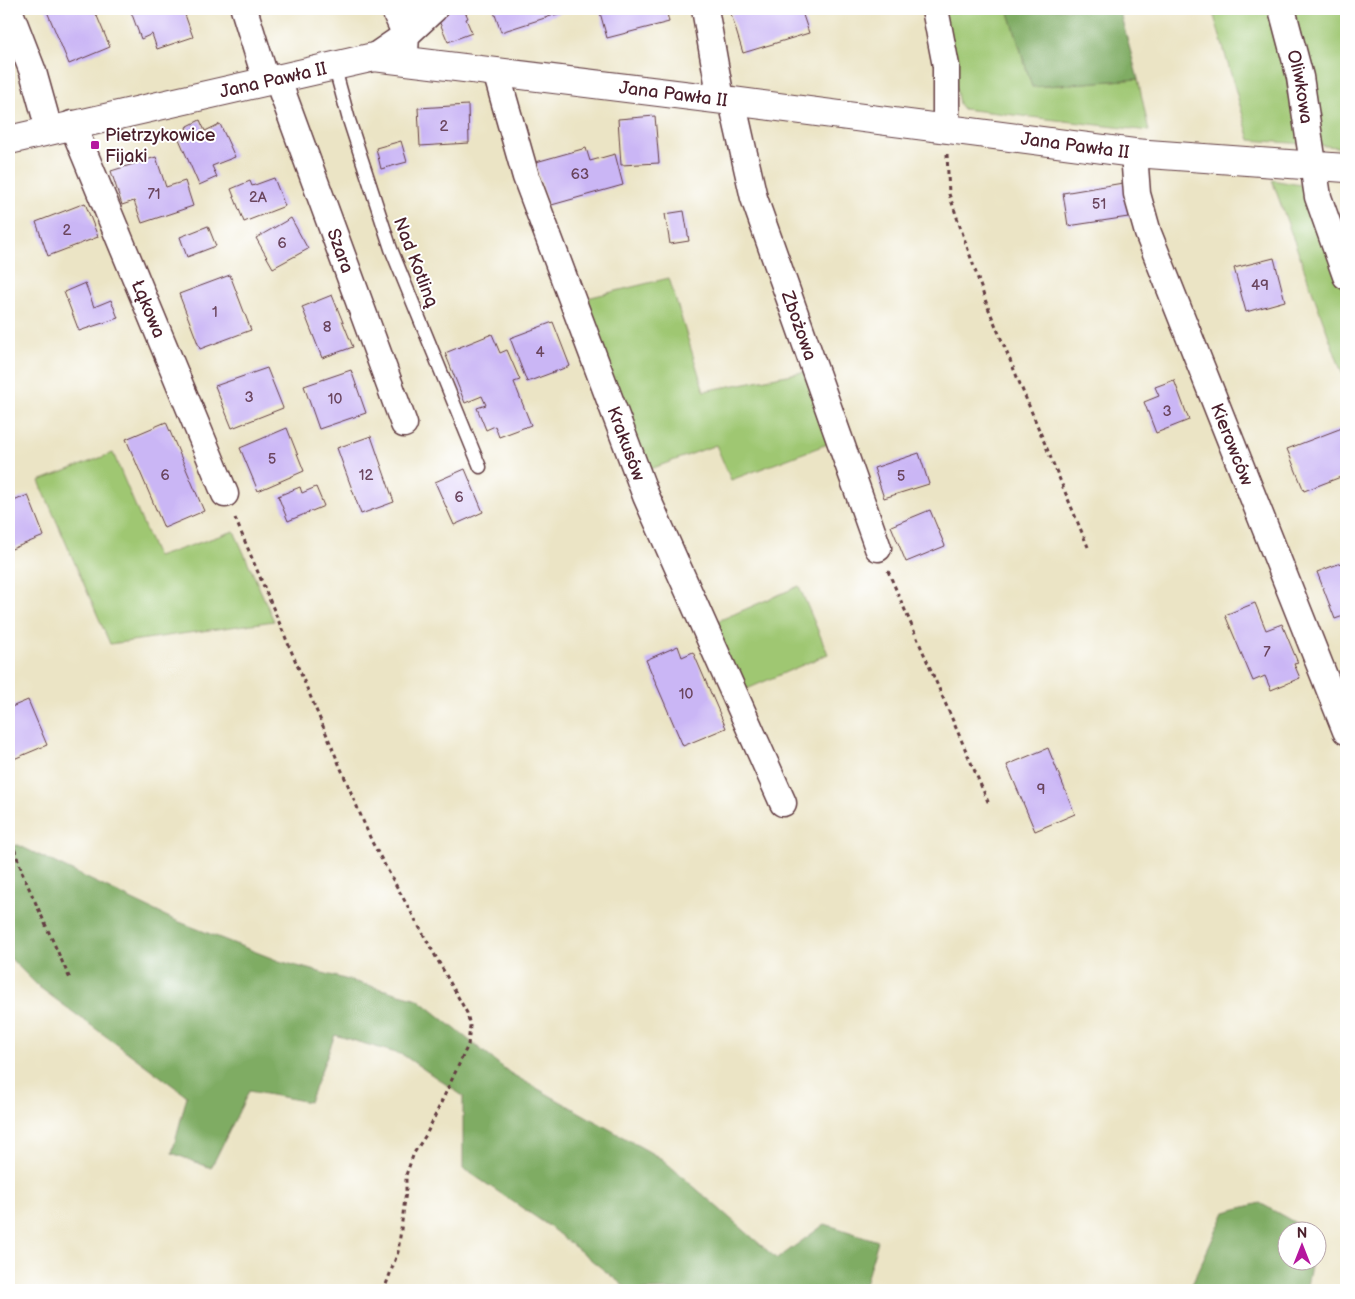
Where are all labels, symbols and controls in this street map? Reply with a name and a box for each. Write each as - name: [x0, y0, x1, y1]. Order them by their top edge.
- street label: Oliwkowa: [1282, 48, 1317, 125]
- street label: Jana Pawła II: [218, 58, 329, 103]
- street label: Jana Pawła II: [618, 77, 729, 111]
- house number: 2: [440, 117, 449, 136]
- place label: Pietrzykowice Fijaki: [105, 125, 216, 167]
- street label: Jana Pawła II: [1020, 128, 1131, 163]
- marker: Pietrzykowice Fijaki: [89, 139, 101, 151]
- house number: 63: [571, 165, 589, 184]
- house number: 71: [147, 185, 161, 204]
- house number: 2A: [249, 188, 268, 207]
- house number: 51: [1092, 195, 1106, 214]
- street label: Nad Kotliną: [389, 214, 443, 311]
- house number: 2: [63, 221, 72, 240]
- street label: Szara: [322, 226, 358, 276]
- house number: 6: [277, 234, 287, 253]
- house number: 49: [1251, 276, 1269, 295]
- street label: Łąkowa: [127, 277, 169, 341]
- street label: Zbożowa: [777, 288, 821, 363]
- house number: 1: [212, 303, 218, 322]
- house number: 8: [323, 318, 332, 337]
- house number: 4: [535, 343, 545, 362]
- house number: 3: [244, 388, 254, 407]
- house number: 10: [328, 390, 342, 409]
- street label: Kierowców: [1206, 400, 1257, 489]
- house number: 3: [1162, 402, 1172, 421]
- street label: Krakusów: [602, 404, 649, 484]
- house number: 5: [268, 450, 276, 469]
- house number: 6: [160, 466, 170, 485]
- house number: 12: [359, 466, 373, 485]
- house number: 5: [897, 467, 905, 486]
- house number: 6: [454, 488, 464, 507]
- house number: 7: [1263, 643, 1271, 662]
- house number: 10: [679, 685, 693, 704]
- house number: 9: [1037, 780, 1045, 799]
- north arrow: [1278, 1222, 1328, 1272]
- text: N: [1297, 1225, 1307, 1242]

